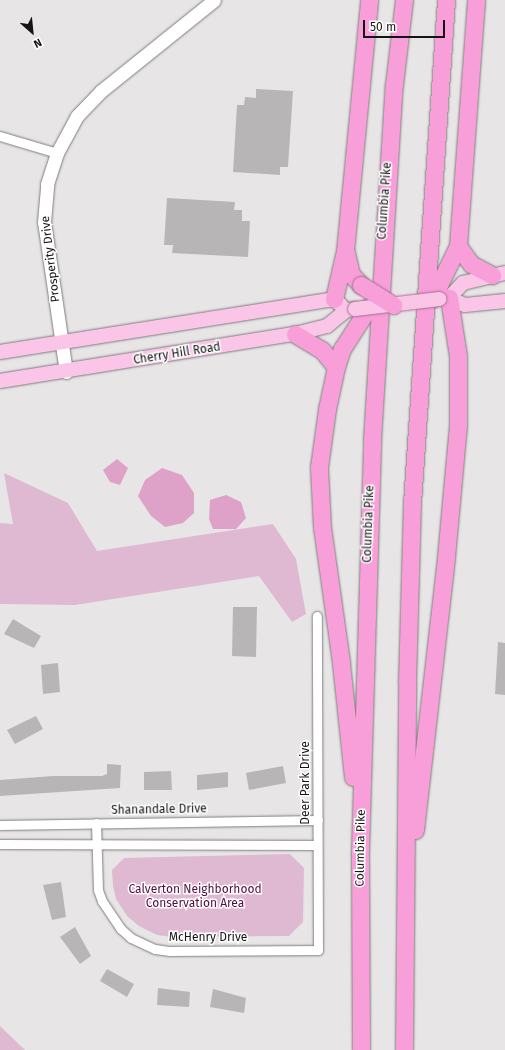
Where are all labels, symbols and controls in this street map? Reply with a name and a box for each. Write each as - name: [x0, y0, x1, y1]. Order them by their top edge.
- north arrow: [12, 12, 52, 52]
- scale bar: [365, 12, 447, 38]
- text: 50 m: [370, 20, 396, 34]
- text: N: [31, 36, 44, 51]
- street label: Columbia Pike: [375, 162, 395, 240]
- street label: Prosperity Drive: [39, 215, 63, 303]
- street label: Cherry Hill Road: [132, 340, 222, 368]
- street label: Columbia Pike: [360, 485, 378, 563]
- street label: Deer Park Drive: [299, 741, 313, 825]
- street label: Shanandale Drive: [111, 802, 207, 818]
- street label: Columbia Pike: [353, 809, 369, 887]
- park label: Calverton Neighborhood Conservation Area: [128, 883, 262, 911]
- street label: McHenry Drive: [169, 931, 247, 945]

